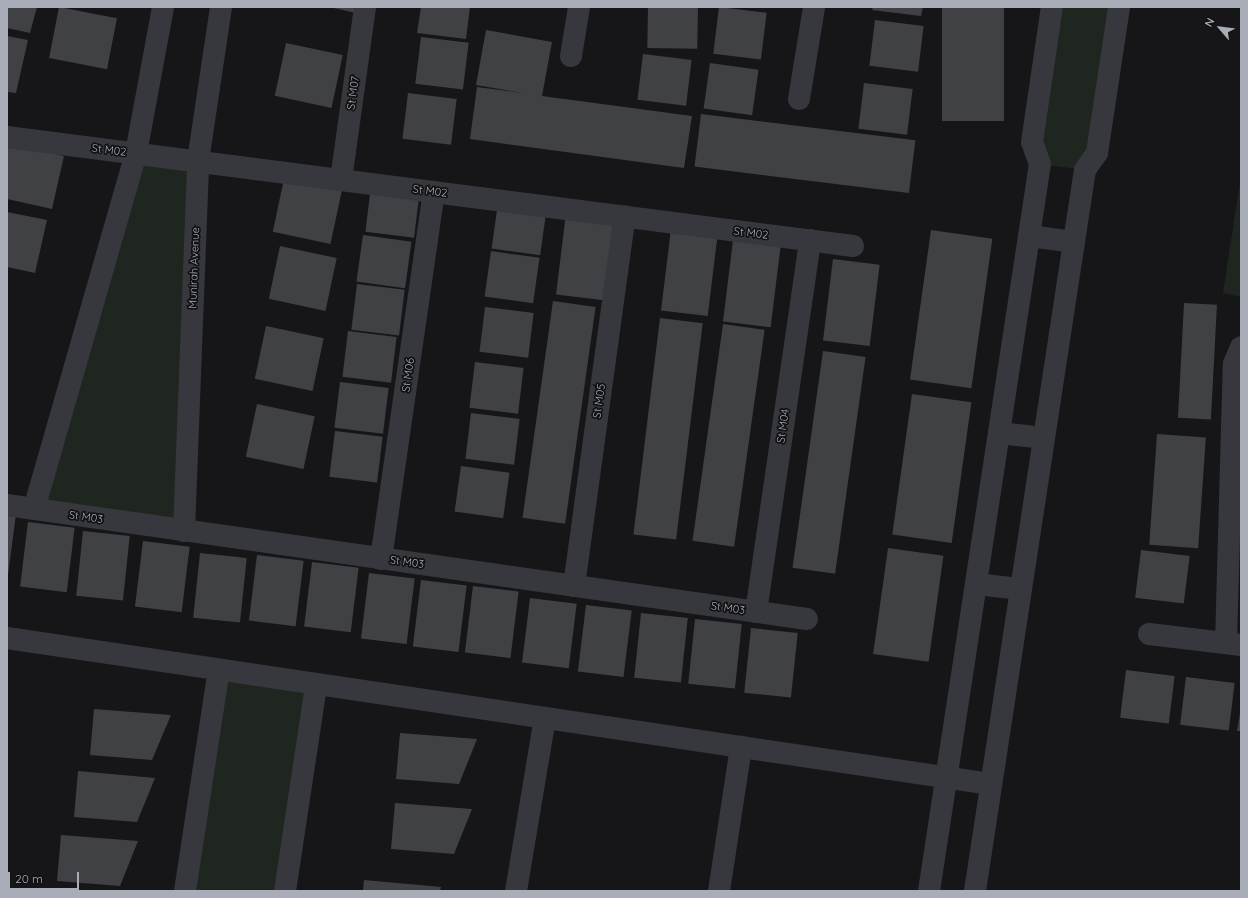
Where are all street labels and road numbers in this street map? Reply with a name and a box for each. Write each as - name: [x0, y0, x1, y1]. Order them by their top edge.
- street label: St M07: [344, 75, 362, 111]
- street label: St M02: [91, 141, 127, 159]
- street label: St M02: [412, 182, 448, 200]
- street label: St M02: [733, 224, 769, 242]
- street label: Munirah Avenue: [186, 227, 202, 309]
- street label: St M06: [399, 357, 417, 393]
- street label: St M05: [590, 383, 608, 419]
- street label: St M04: [774, 408, 792, 444]
- street label: St M03: [68, 508, 104, 526]
- street label: St M03: [389, 553, 425, 571]
- street label: St M03: [710, 599, 746, 617]

